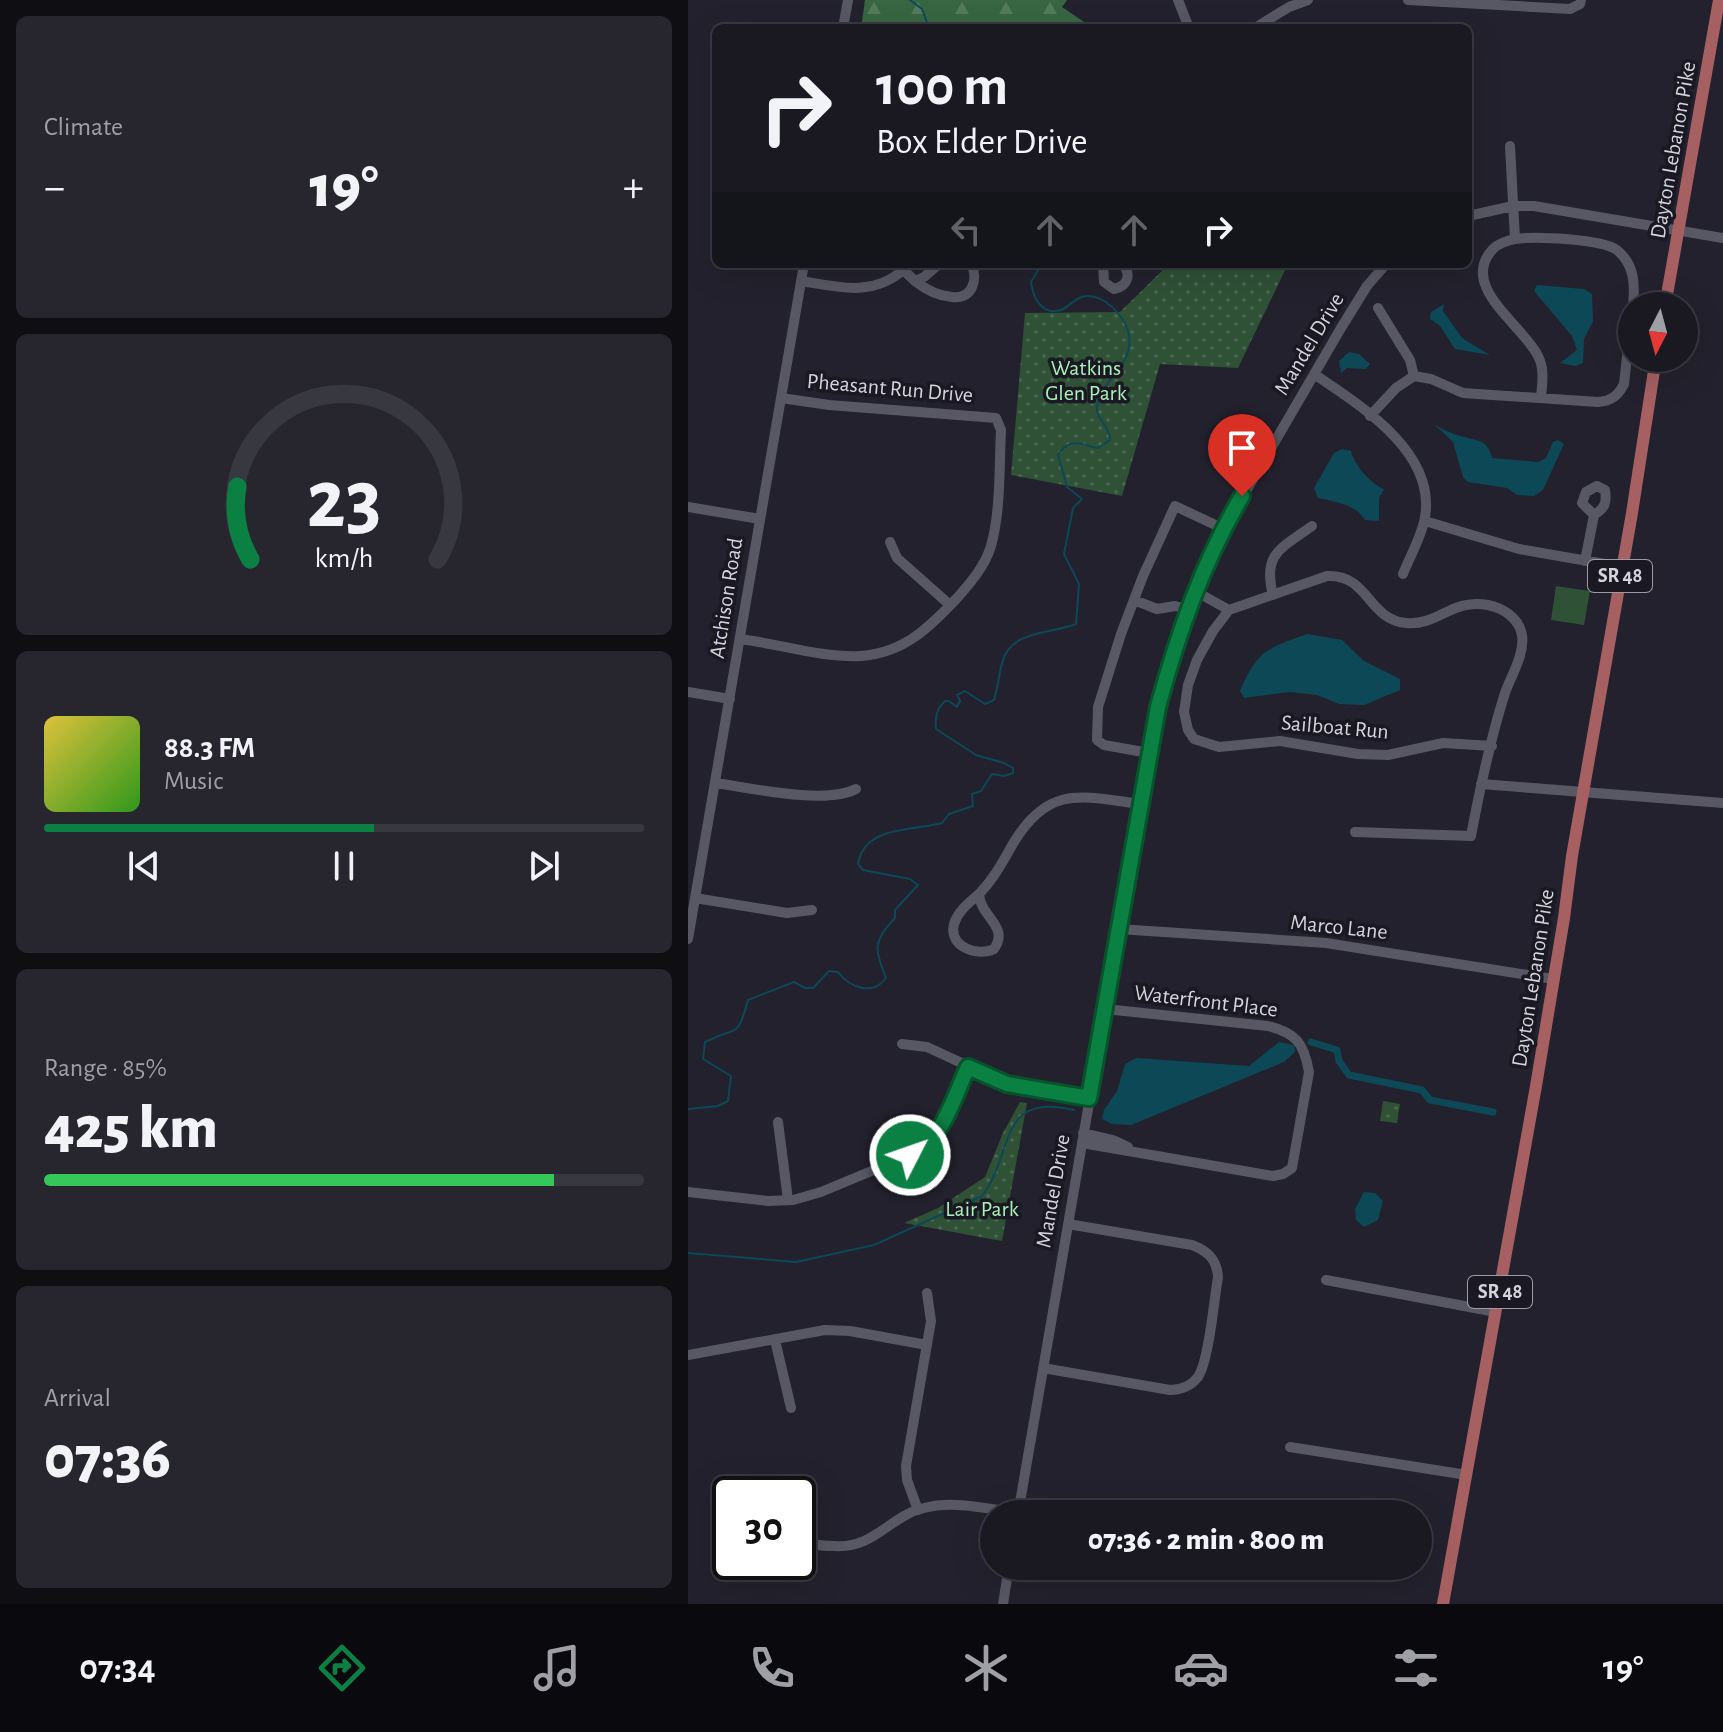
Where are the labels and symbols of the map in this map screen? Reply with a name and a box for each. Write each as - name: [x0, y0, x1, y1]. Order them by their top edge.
- street label: Dayton Lebanon Pike: [1647, 60, 1699, 240]
- street label: Mandel Drive: [1270, 289, 1348, 399]
- north arrow: [1618, 292, 1698, 372]
- park label: Watkins Glen Park: [1045, 357, 1127, 404]
- street label: Pheasant Run Drive: [806, 370, 974, 406]
- pin: [1208, 414, 1276, 496]
- street label: Atchison Road: [706, 536, 746, 660]
- road number: SR 48: [1588, 560, 1652, 592]
- street label: Sailboat Run: [1280, 711, 1390, 743]
- street label: Dayton Lebanon Pike: [1508, 888, 1558, 1068]
- street label: Marco Lane: [1289, 911, 1389, 943]
- street label: Waterfront Place: [1133, 981, 1279, 1021]
- position arrow: [868, 1113, 952, 1197]
- street label: Mandel Drive: [1032, 1133, 1074, 1249]
- park label: Lair Park: [945, 1198, 1019, 1220]
- road number: SR 48: [1468, 1276, 1532, 1308]
- speed limit sign: 30: [712, 1476, 816, 1580]

